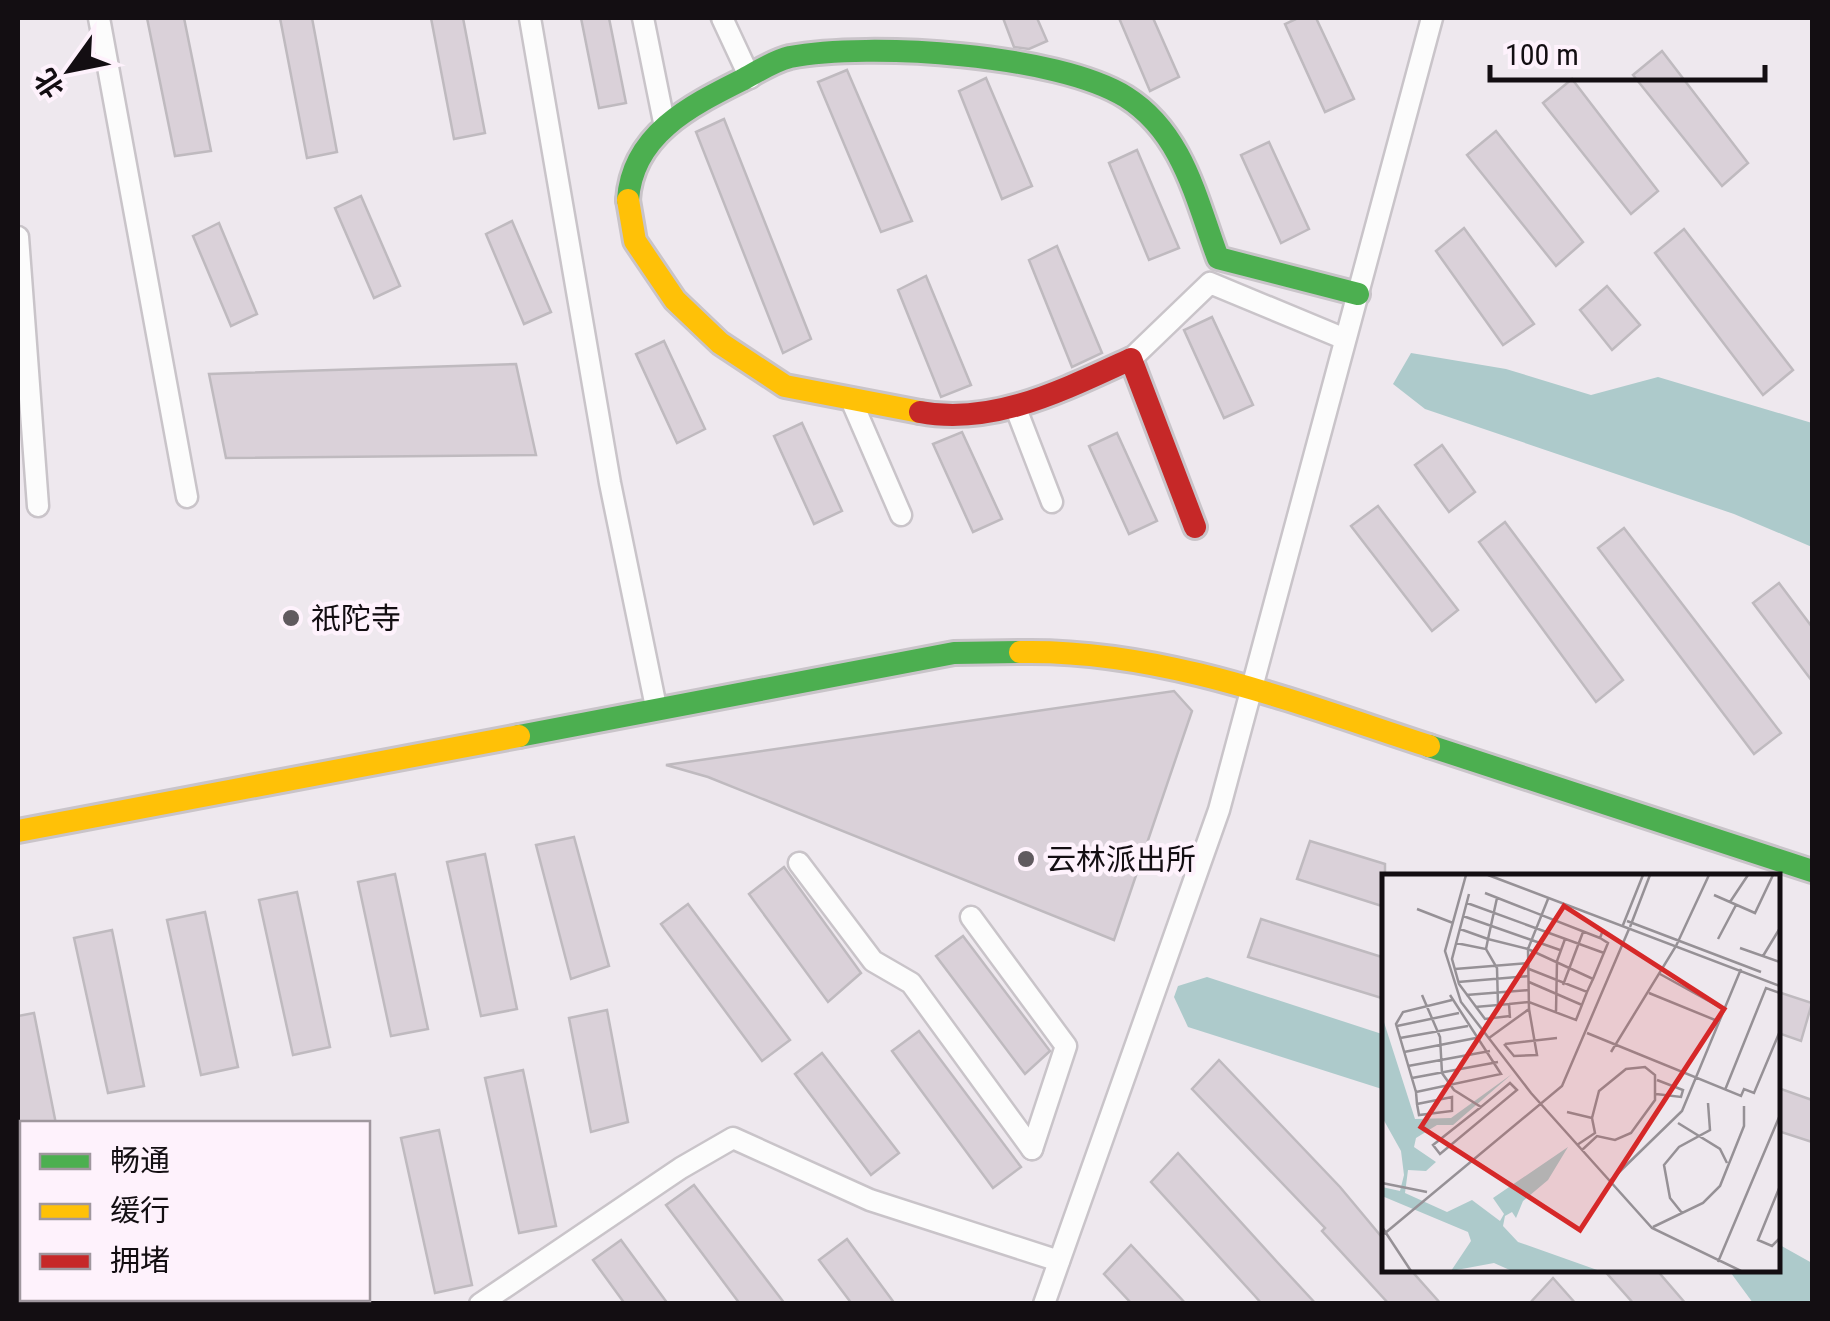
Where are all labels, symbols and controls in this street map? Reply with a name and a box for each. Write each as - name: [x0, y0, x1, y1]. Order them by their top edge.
- north arrow: [20, 20, 120, 120]
- scale bar: [1490, 20, 1765, 82]
- text: 100 m: [1505, 37, 1579, 72]
- text: 北: [28, 63, 71, 104]
- place label: 祇陀寺: [311, 601, 401, 636]
- marker: 祇陀寺: [280, 607, 302, 629]
- place label: 云林派出所: [1046, 842, 1196, 877]
- marker: 云林派出所: [1015, 848, 1037, 870]
- inset map: [1382, 874, 1780, 1271]
- legend: [20, 1121, 370, 1301]
- text: 畅通: [110, 1143, 170, 1178]
- text: 缓行: [110, 1193, 170, 1228]
- text: 拥堵: [110, 1243, 170, 1278]

